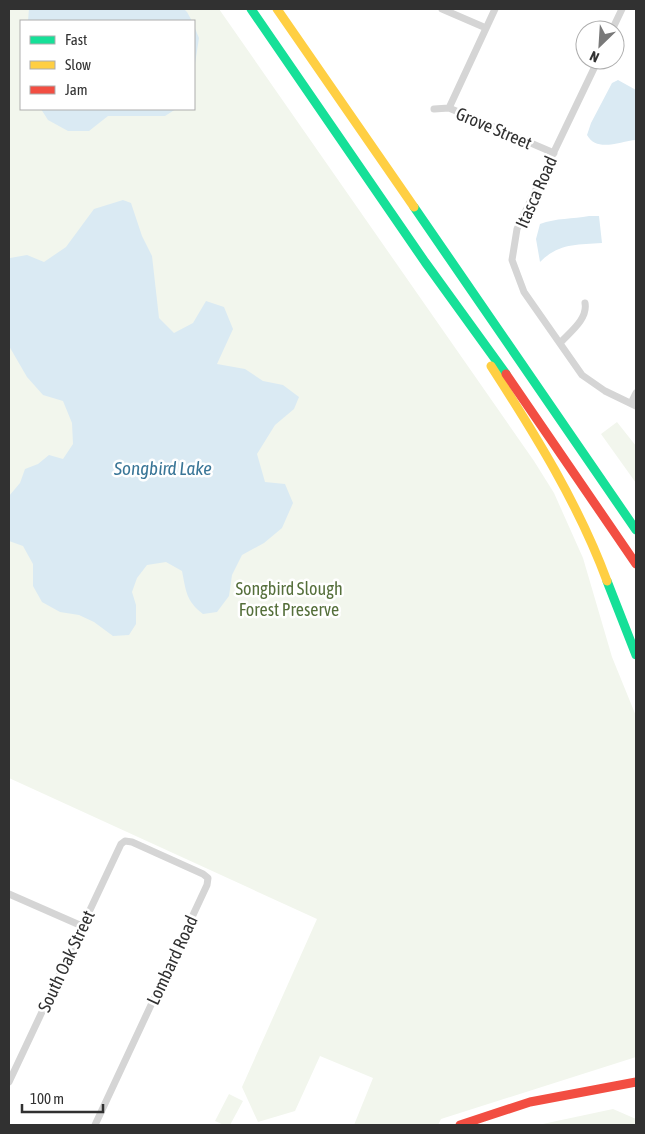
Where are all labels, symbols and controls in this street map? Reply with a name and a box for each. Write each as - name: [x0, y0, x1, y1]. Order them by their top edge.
- legend: [20, 20, 195, 110]
- north arrow: [575, 20, 625, 70]
- text: Fast: [65, 31, 87, 48]
- text: N: [587, 48, 602, 66]
- text: Slow: [65, 56, 91, 73]
- text: Jam: [65, 81, 88, 98]
- street label: Grove Street: [453, 103, 535, 153]
- street label: Itasca Road: [511, 153, 561, 231]
- water label: Songbird Lake: [113, 457, 212, 479]
- park label: Songbird Slough Forest Preserve: [235, 578, 343, 620]
- street label: South Oak Street: [33, 907, 99, 1015]
- street label: Lombard Road: [142, 912, 202, 1008]
- scale bar: [22, 1082, 104, 1114]
- text: 100 m: [30, 1090, 64, 1107]

